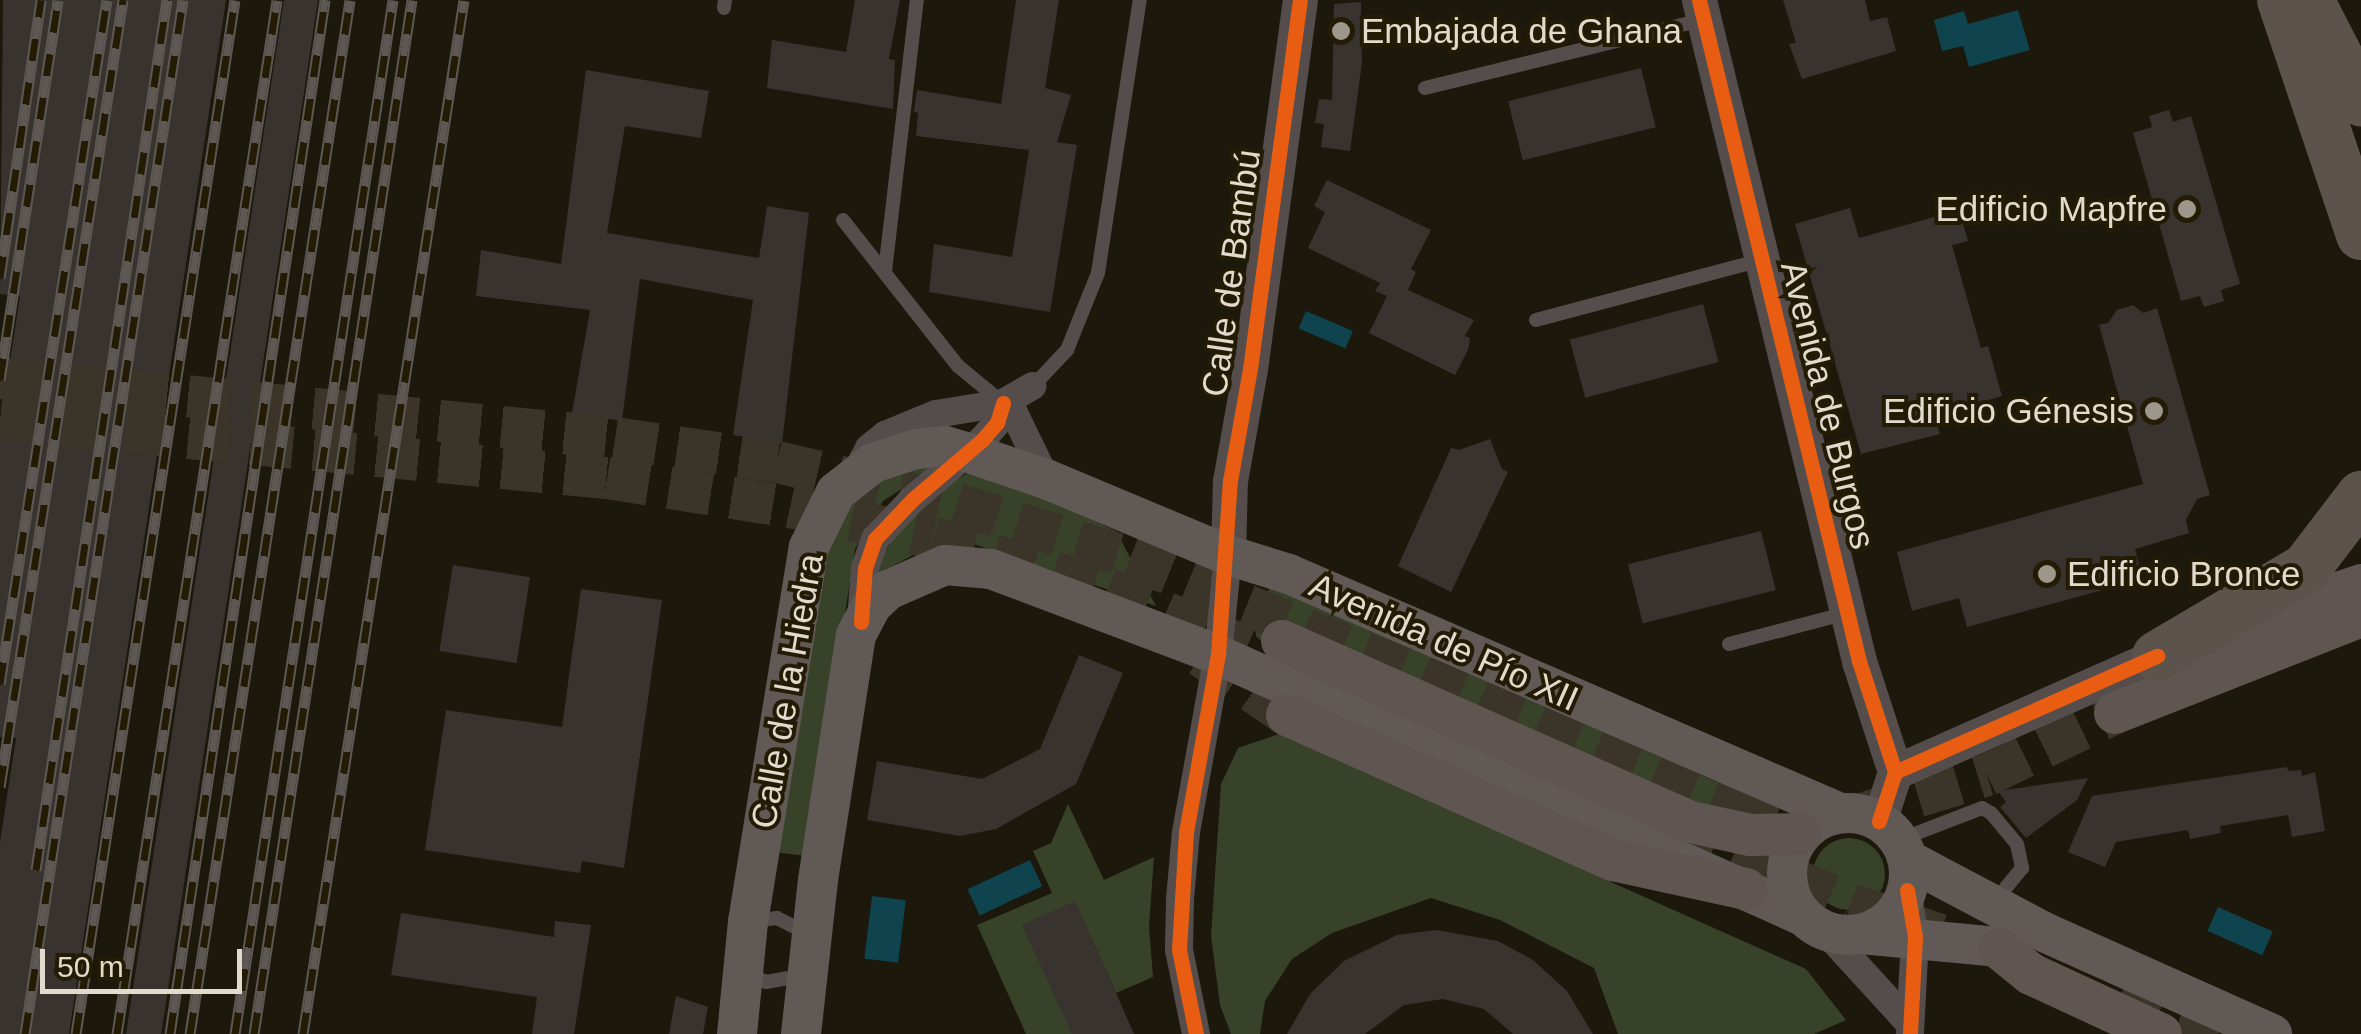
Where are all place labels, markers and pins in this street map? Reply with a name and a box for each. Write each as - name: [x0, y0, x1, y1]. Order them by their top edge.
- place label: Embajada de Ghana: [1361, 10, 1682, 52]
- marker: Embajada de Ghana: [1330, 20, 1352, 42]
- place label: Edificio Mapfre: [1936, 188, 2167, 230]
- marker: Edificio Mapfre: [2176, 198, 2198, 220]
- place label: Edificio Génesis: [1883, 390, 2134, 432]
- marker: Edificio Génesis: [2143, 400, 2165, 422]
- place label: Edificio Bronce: [2067, 553, 2300, 595]
- marker: Edificio Bronce: [2036, 563, 2058, 585]

